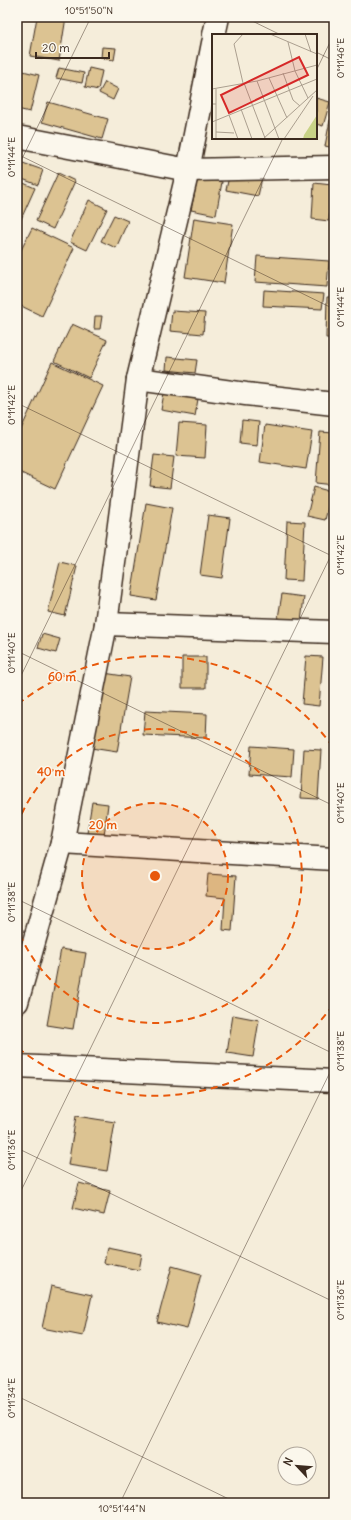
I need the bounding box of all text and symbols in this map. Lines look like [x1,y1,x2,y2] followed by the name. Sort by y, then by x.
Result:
[65,4,113,17] text: 10°51'50"N
[36,34,109,60] scale bar
[212,34,317,139] inset map
[334,38,347,78] text: 0°11'46"E
[42,40,70,55] text: 20 m
[5,137,18,177] text: 0°11'44"E
[334,287,347,327] text: 0°11'44"E
[5,385,18,425] text: 0°11'42"E
[334,535,347,575] text: 0°11'42"E
[5,632,18,674] text: 0°11'40"E
[48,669,77,684] text: 60 m
[37,764,66,779] text: 40 m
[334,782,347,824] text: 0°11'40"E
[89,817,117,832] text: 20 m
[148,869,162,883] centre of rings
[5,882,18,922] text: 0°11'38"E
[334,1031,347,1071] text: 0°11'38"E
[5,1130,18,1170] text: 0°11'36"E
[334,1280,347,1320] text: 0°11'36"E
[5,1378,18,1418] text: 0°11'34"E
[277,1446,317,1486] north arrow
[280,1455,296,1468] text: N
[98,1502,146,1515] text: 10°51'44"N

